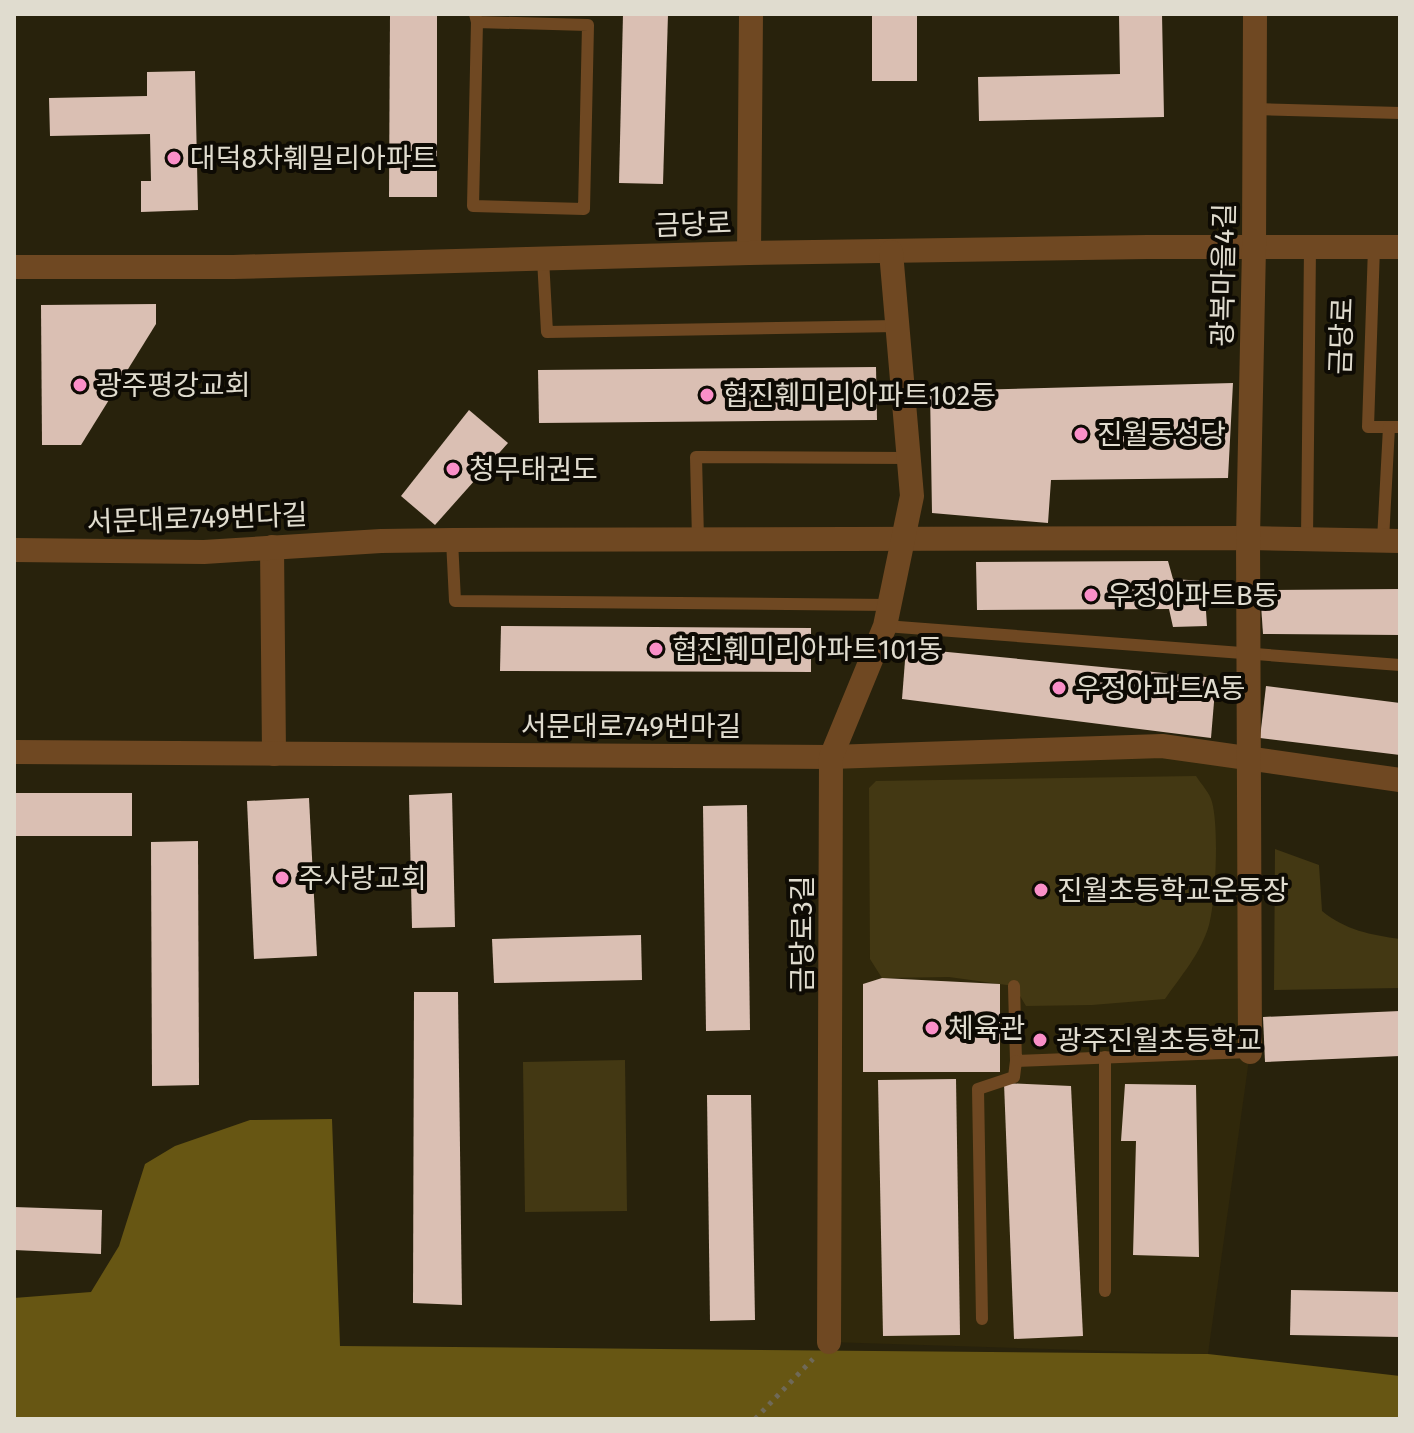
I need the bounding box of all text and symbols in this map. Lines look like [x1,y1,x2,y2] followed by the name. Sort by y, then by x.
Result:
[190,142,437,175] place label: 대덕8차훼밀리아파트
[165,149,183,167] marker: 대덕8차훼밀리아파트
[1206,203,1241,347] street label: 광복마을4길
[654,207,732,242] street label: 금당로
[1324,297,1359,375] street label: 금당로
[96,369,251,402] place label: 광주평강교회
[71,376,89,394] marker: 광주평강교회
[723,379,996,412] place label: 협진훼미리아파트102동
[698,386,716,404] marker: 협진훼미리아파트102동
[1097,418,1226,451] place label: 진월동성당
[1072,425,1090,443] marker: 진월동성당
[469,453,598,486] place label: 청무태권도
[444,460,462,478] marker: 청무태권도
[86,498,308,539] street label: 서문대로749번다길
[1107,579,1279,612] place label: 우정아파트B동
[1082,586,1100,604] marker: 우정아파트B동
[672,633,943,666] place label: 협진훼미리아파트101동
[647,640,665,658] marker: 협진훼미리아파트101동
[1075,672,1246,705] place label: 우정아파트A동
[1050,679,1068,697] marker: 우정아파트A동
[521,710,741,743] street label: 서문대로749번마길
[298,862,427,895] place label: 주사랑교회
[273,869,291,887] marker: 주사랑교회
[1057,874,1289,907] place label: 진월초등학교운동장
[786,875,819,993] street label: 금당로3길
[1032,881,1050,899] marker: 진월초등학교운동장
[948,1012,1025,1045] place label: 체육관
[923,1019,941,1037] marker: 체육관
[1056,1024,1262,1057] place label: 광주진월초등학교
[1031,1031,1049,1049] marker: 광주진월초등학교

